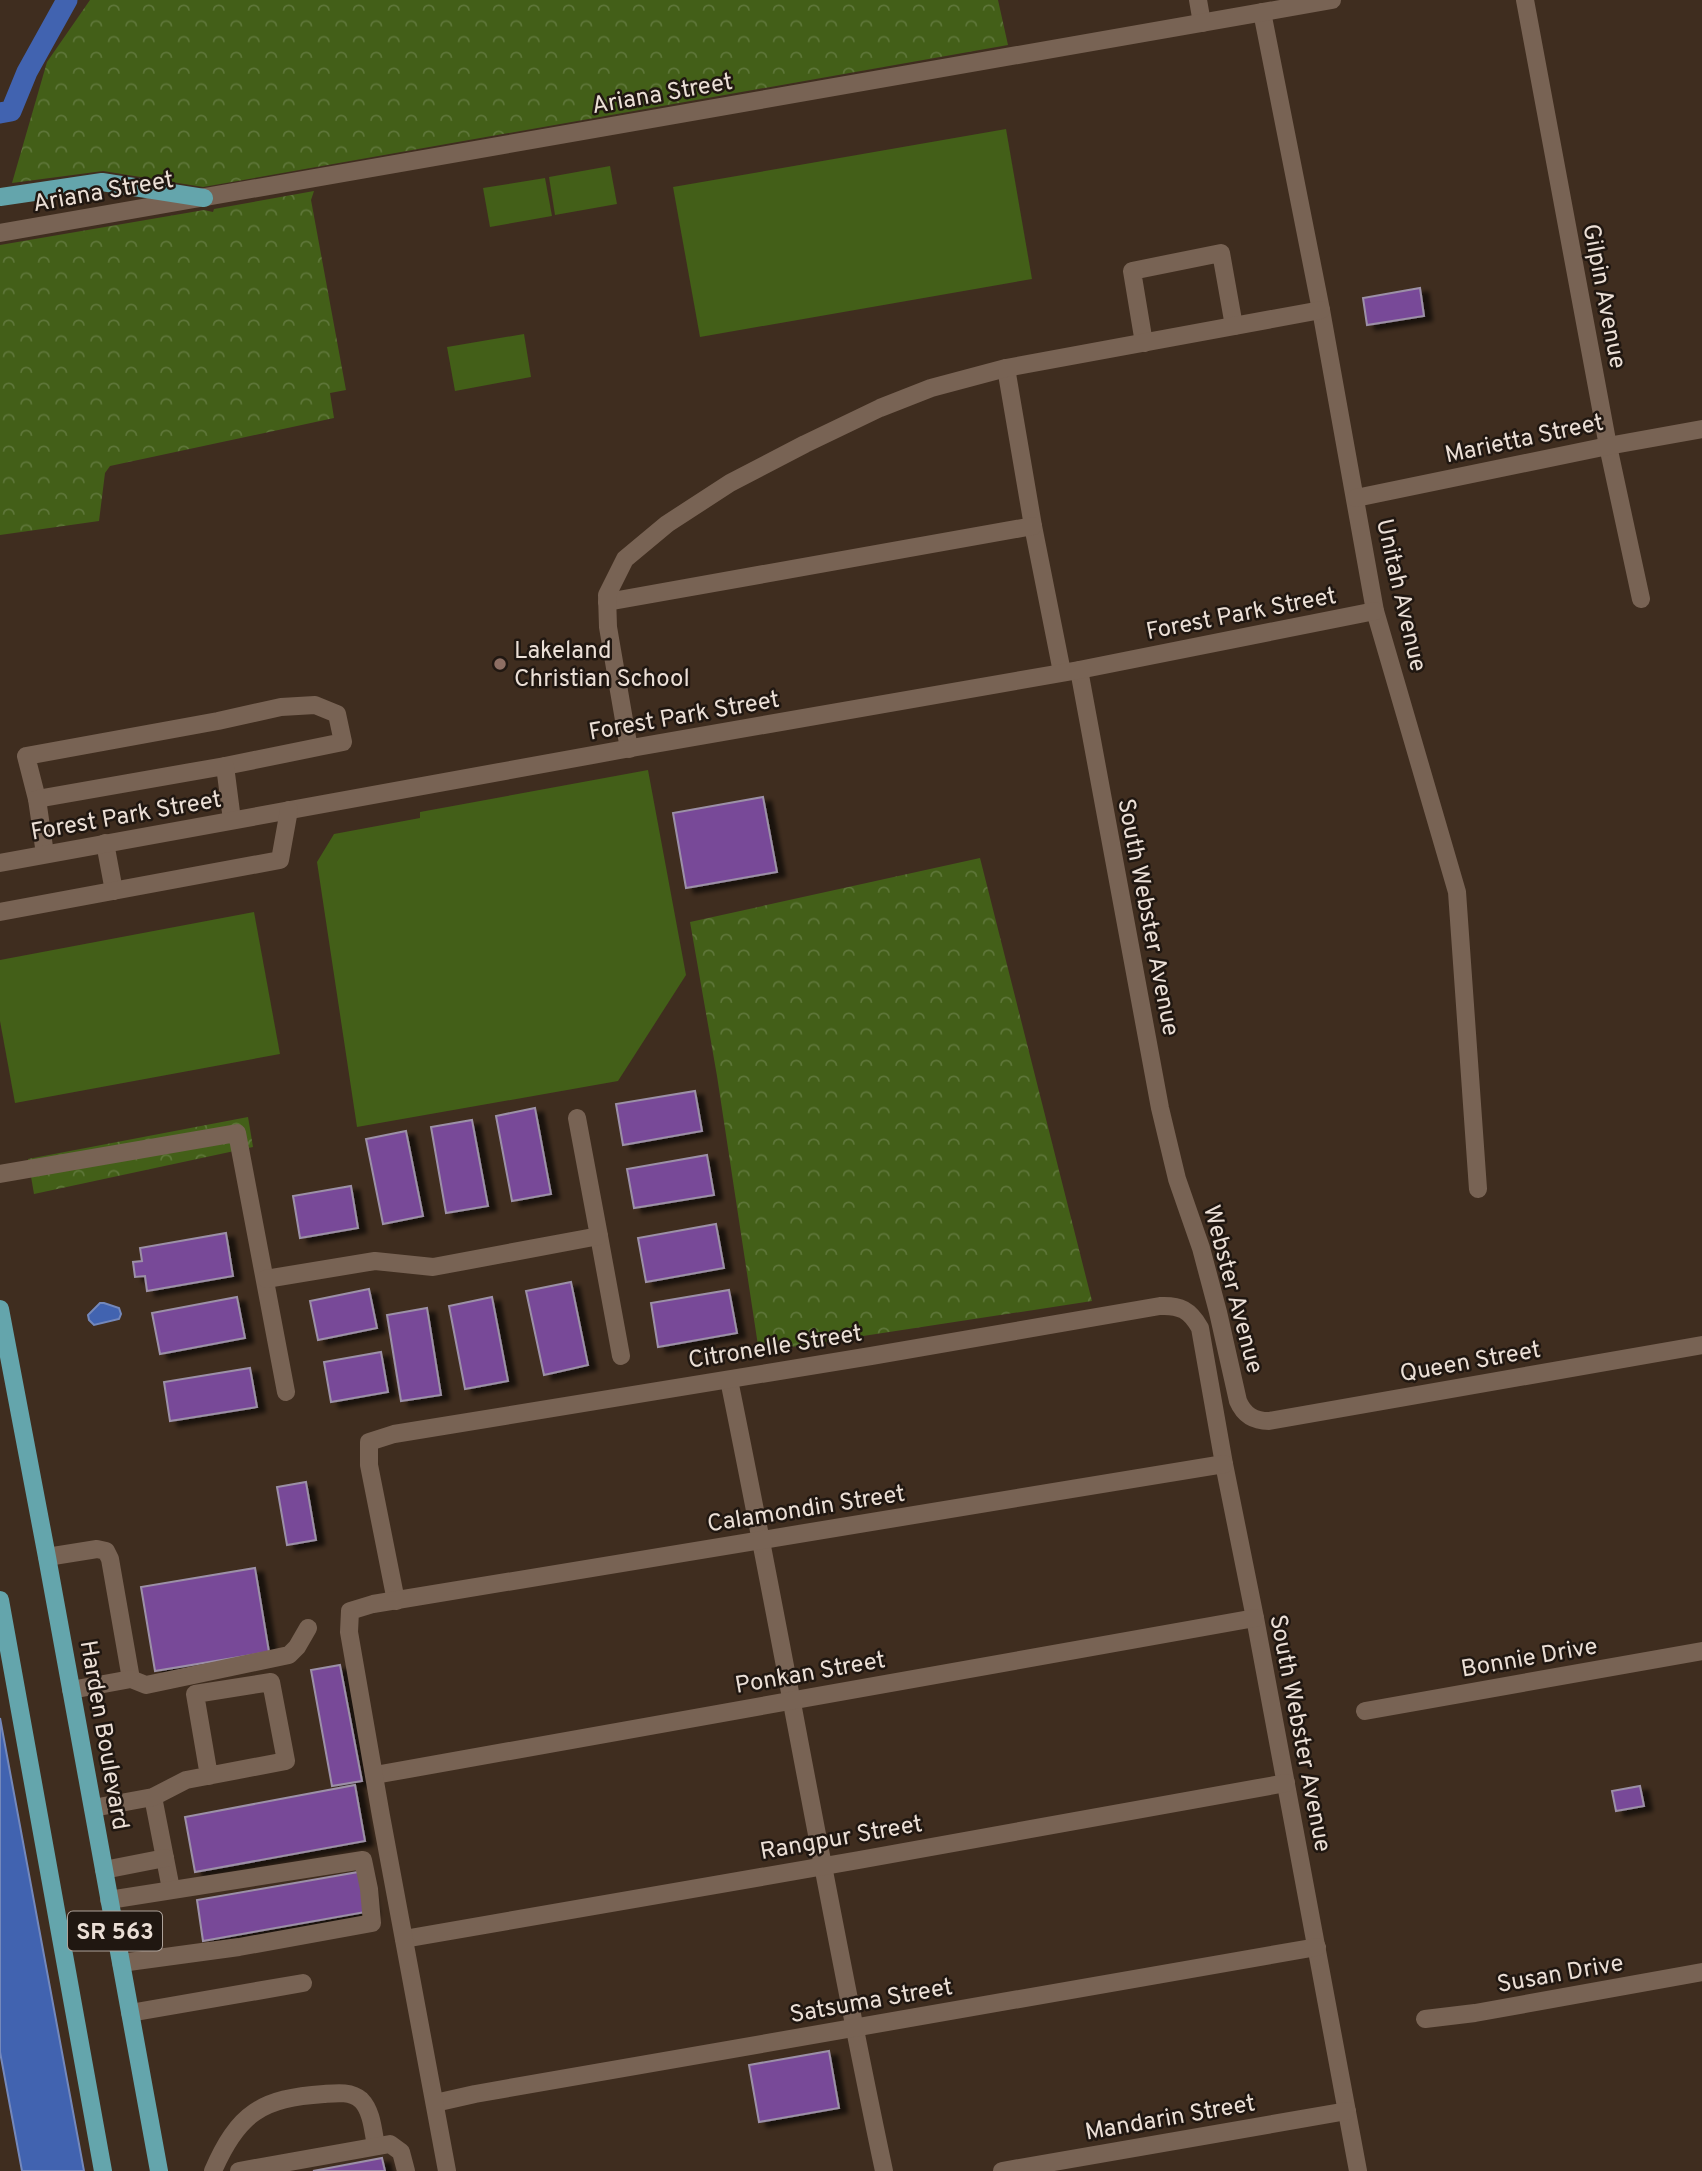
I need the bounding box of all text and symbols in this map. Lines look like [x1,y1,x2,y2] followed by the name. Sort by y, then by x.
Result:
[590,68,735,122] street label: Ariana Street
[31,166,176,220] street label: Ariana Street
[1574,221,1632,371] street label: Gilpin Avenue
[1442,409,1606,471] street label: Marietta Street
[1368,516,1432,675] street label: Unitah Avenue
[1144,582,1339,648] street label: Forest Park Street
[514,637,690,695] place label: Lakeland Christian School
[492,656,508,672] marker: Lakeland Christian School
[587,685,782,749] street label: Forest Park Street
[29,785,224,849] street label: Forest Park Street
[1109,796,1185,1039] street label: South Webster Avenue
[1195,1202,1269,1377] street label: Webster Avenue
[686,1319,864,1377] street label: Citronelle Street
[1398,1336,1543,1390] street label: Queen Street
[705,1480,907,1540] street label: Calamondin Street
[1261,1612,1337,1855] street label: South Webster Avenue
[1459,1632,1600,1686] street label: Bonnie Drive
[72,1638,134,1833] street label: Harden Boulevard
[733,1646,888,1702] street label: Ponkan Street
[758,1810,925,1868] street label: Rangpur Street
[68,1912,162,1950] road number: SR 563
[1495,1949,1626,2001] street label: Susan Drive
[788,1973,955,2031] street label: Satsuma Street
[1083,2089,1258,2149] street label: Mandarin Street

